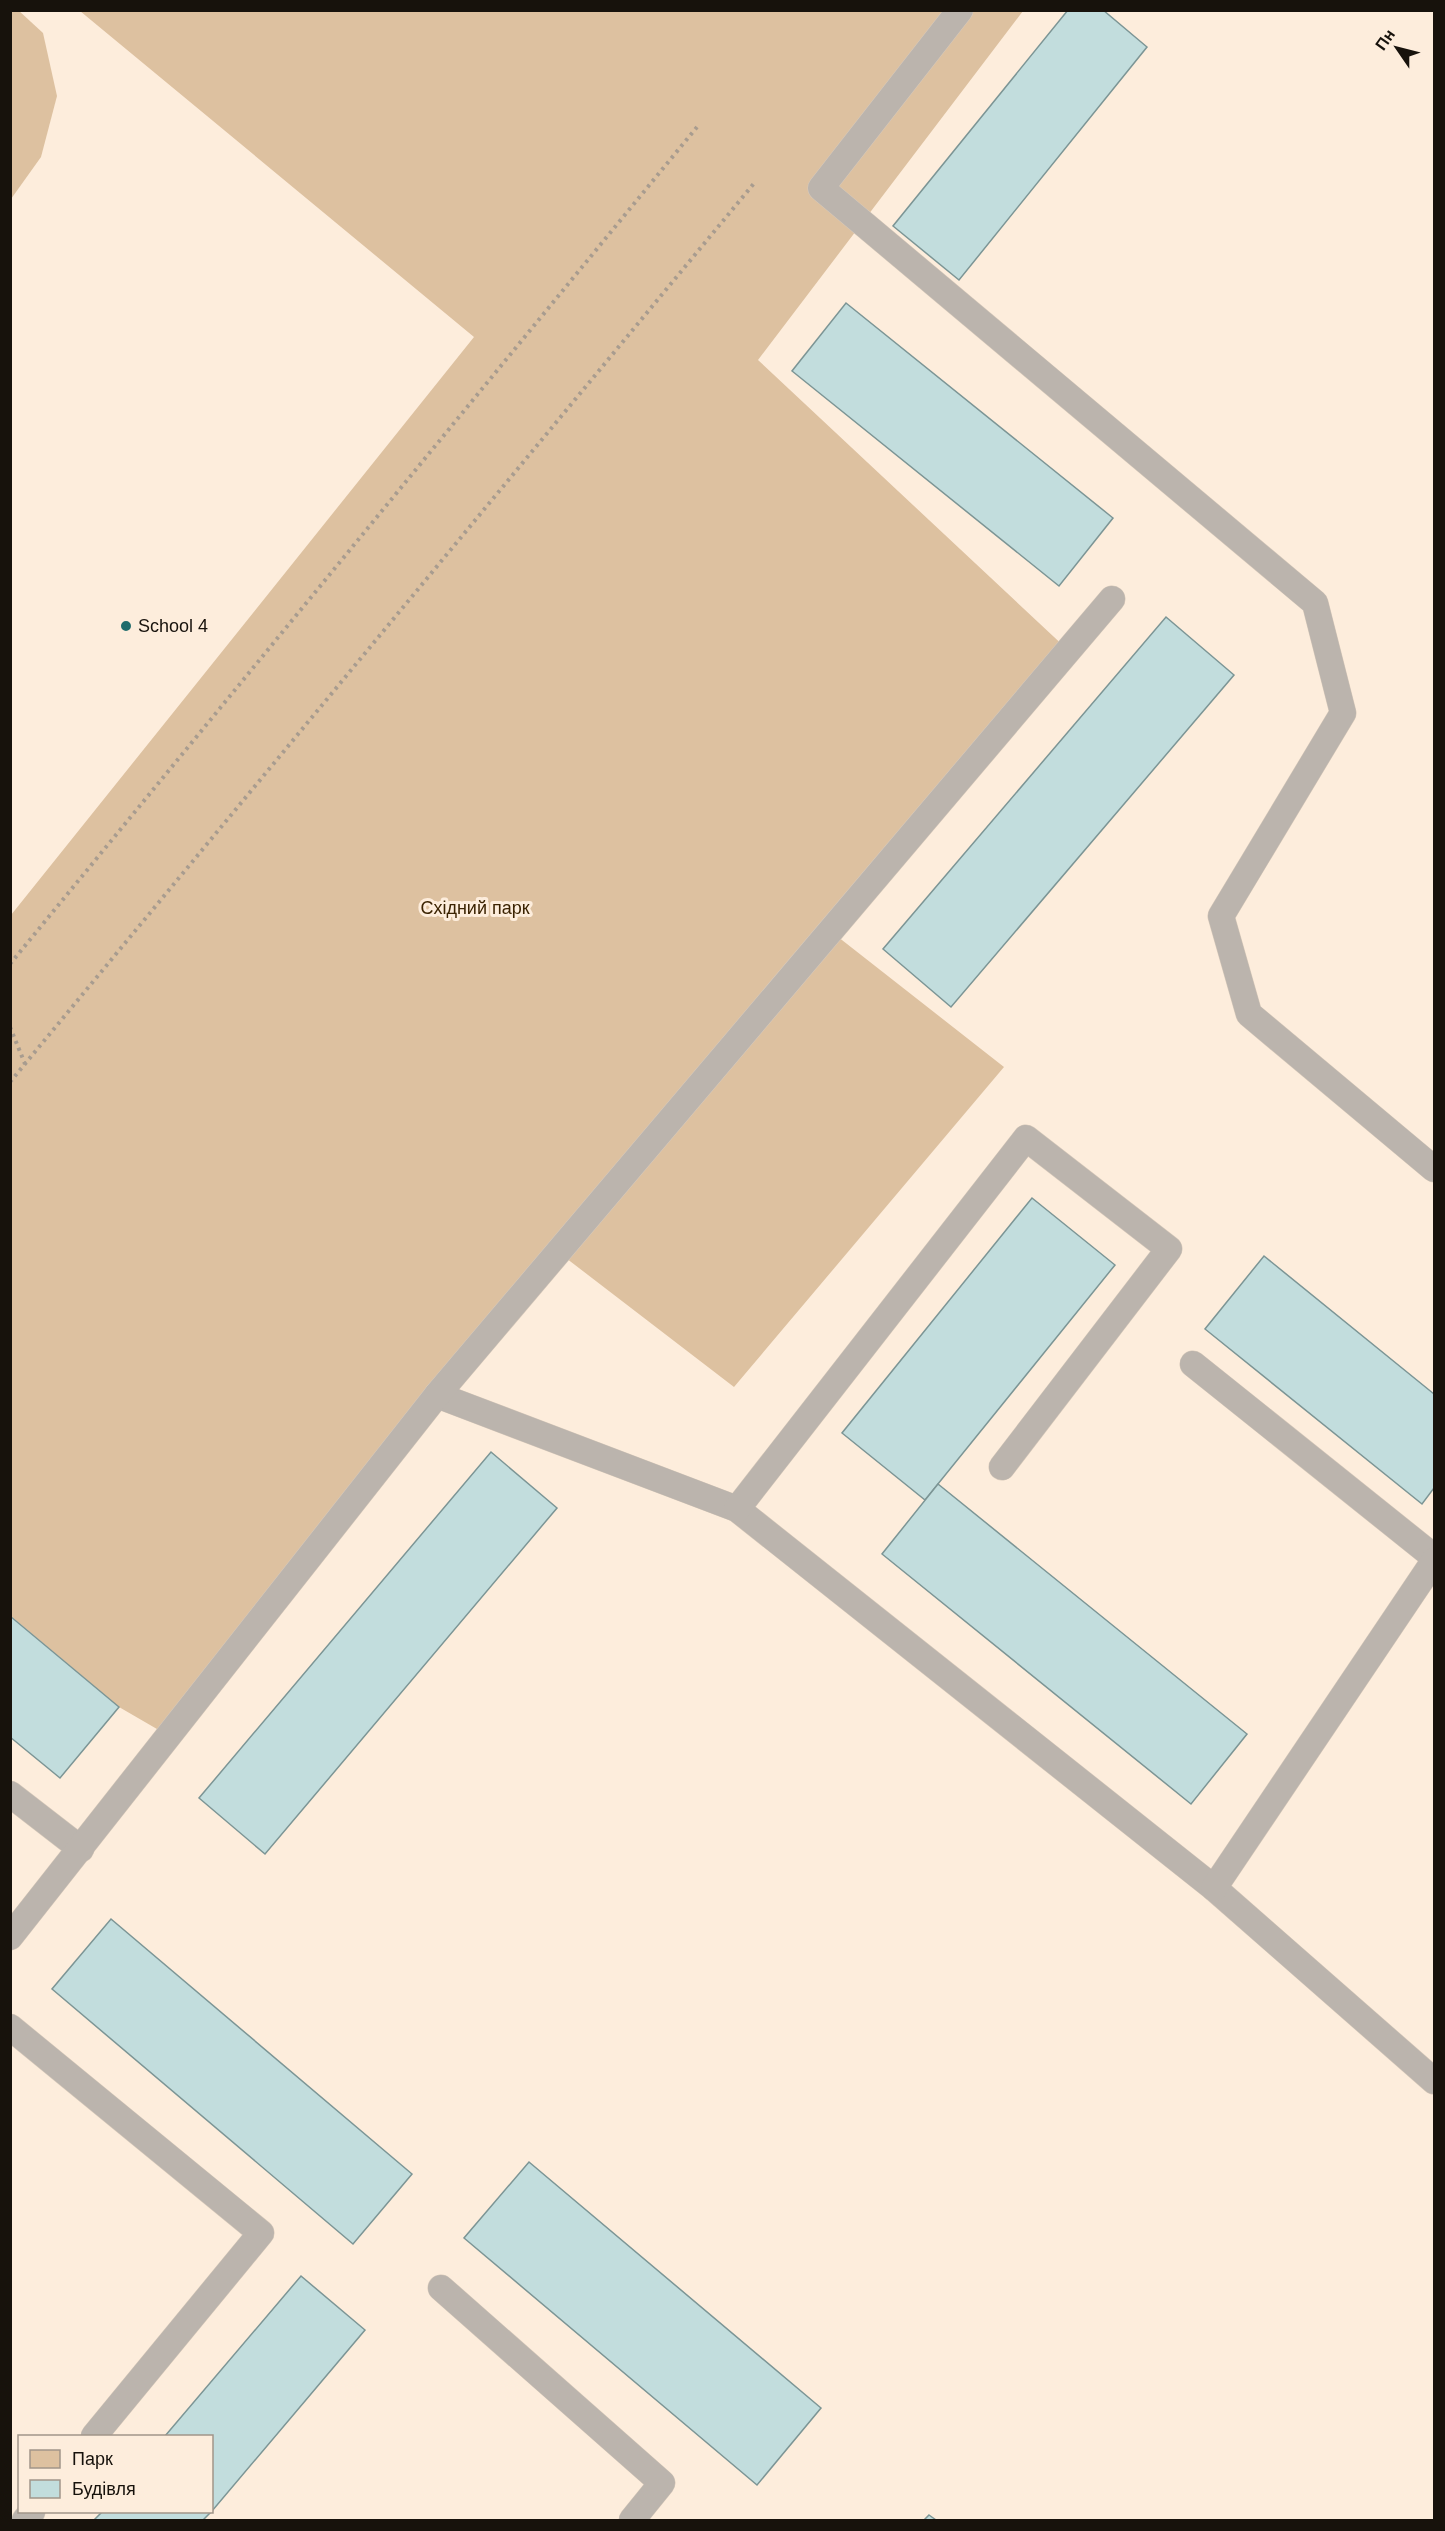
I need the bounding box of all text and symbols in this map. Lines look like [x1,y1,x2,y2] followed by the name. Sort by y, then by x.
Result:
[1367,18,1427,78] north arrow
[1372,26,1398,53] text: Пн
[138,616,208,636] place label: School 4
[119,619,133,633] marker: School 4
[420,898,530,918] park label: Східний парк
[18,2435,213,2513] legend
[72,2449,113,2469] text: Парк
[72,2479,136,2499] text: Будівля

